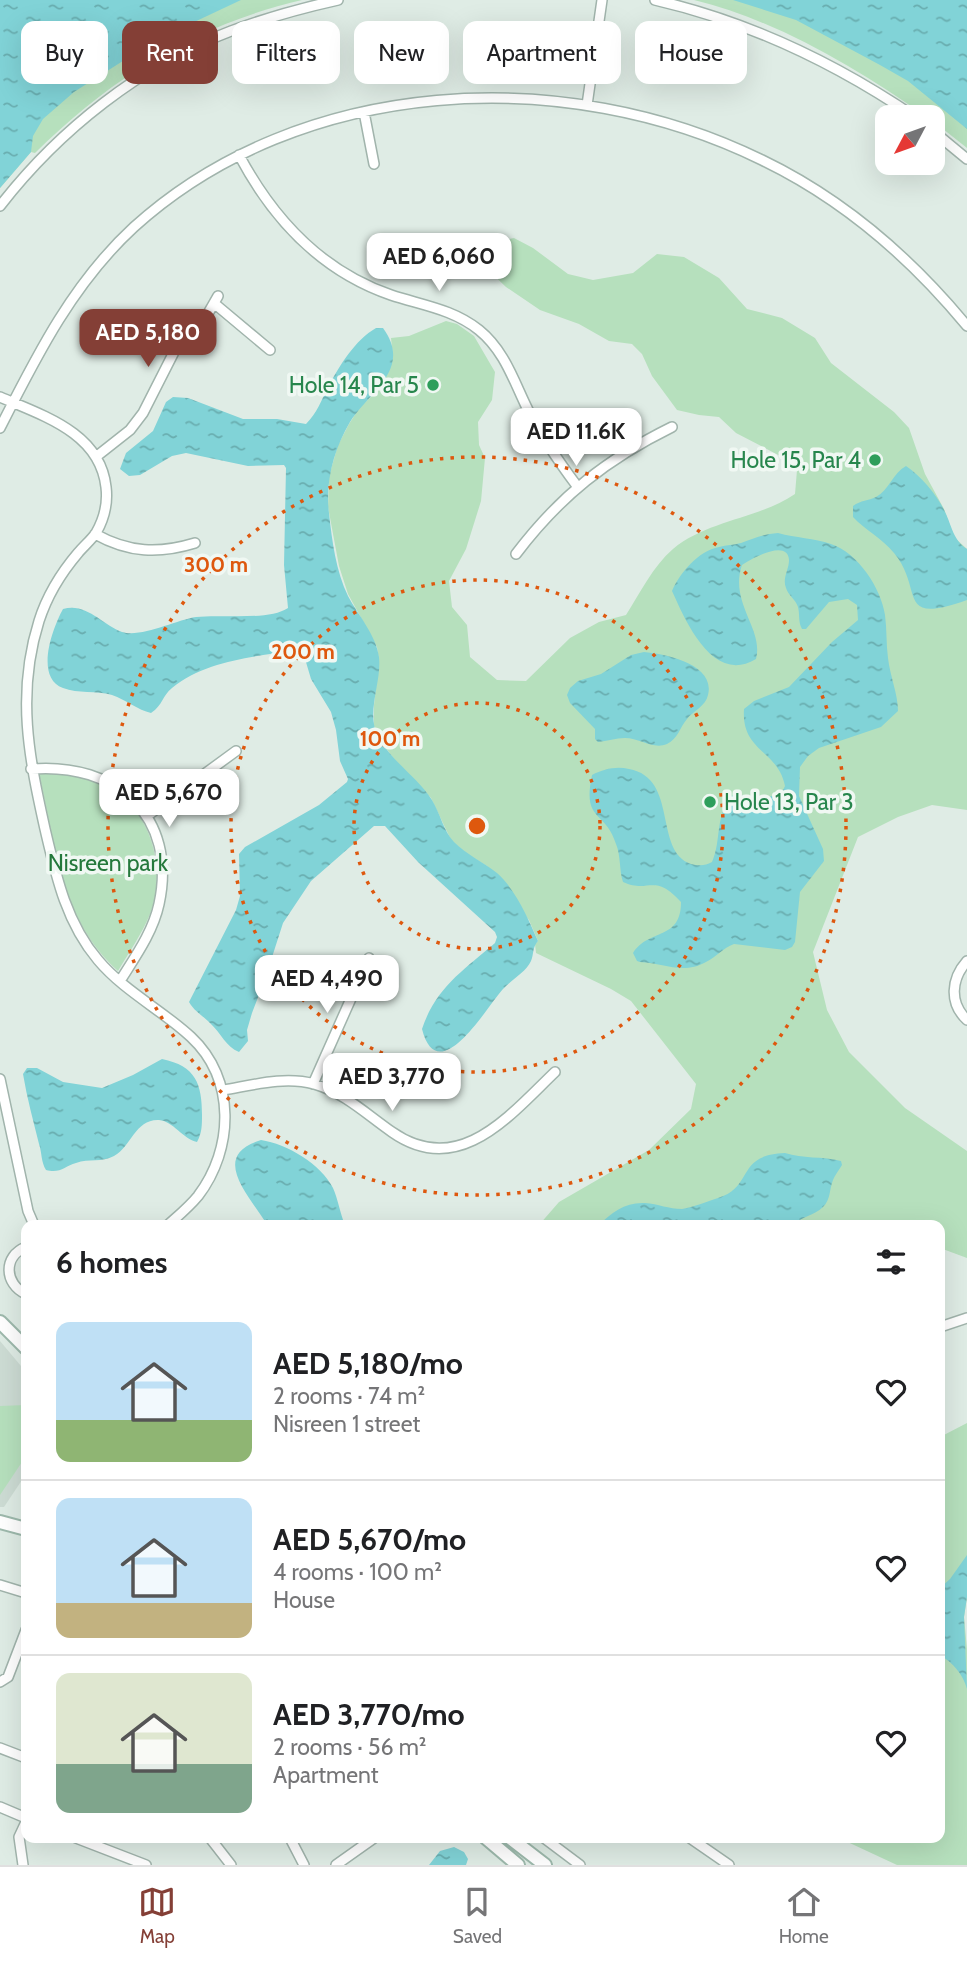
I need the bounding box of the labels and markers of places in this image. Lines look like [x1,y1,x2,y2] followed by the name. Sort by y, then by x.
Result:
[359,233,519,293] pin: AED 6,060
[68,310,228,369] pin: AED 5,180
[289,371,419,399] place label: Hole 14, Par 5
[425,377,441,393] marker: Hole 14, Par 5
[496,408,656,468] pin: AED 11.6K
[730,446,861,474] place label: Hole 15, Par 4
[867,452,883,468] marker: Hole 15, Par 4
[89,770,249,829] pin: AED 5,670
[724,788,854,816] place label: Hole 13, Par 3
[702,794,718,810] marker: Hole 13, Par 3
[465,814,489,838] centre of rings
[247,956,407,1015] pin: AED 4,490
[312,1054,472,1113] pin: AED 3,770

